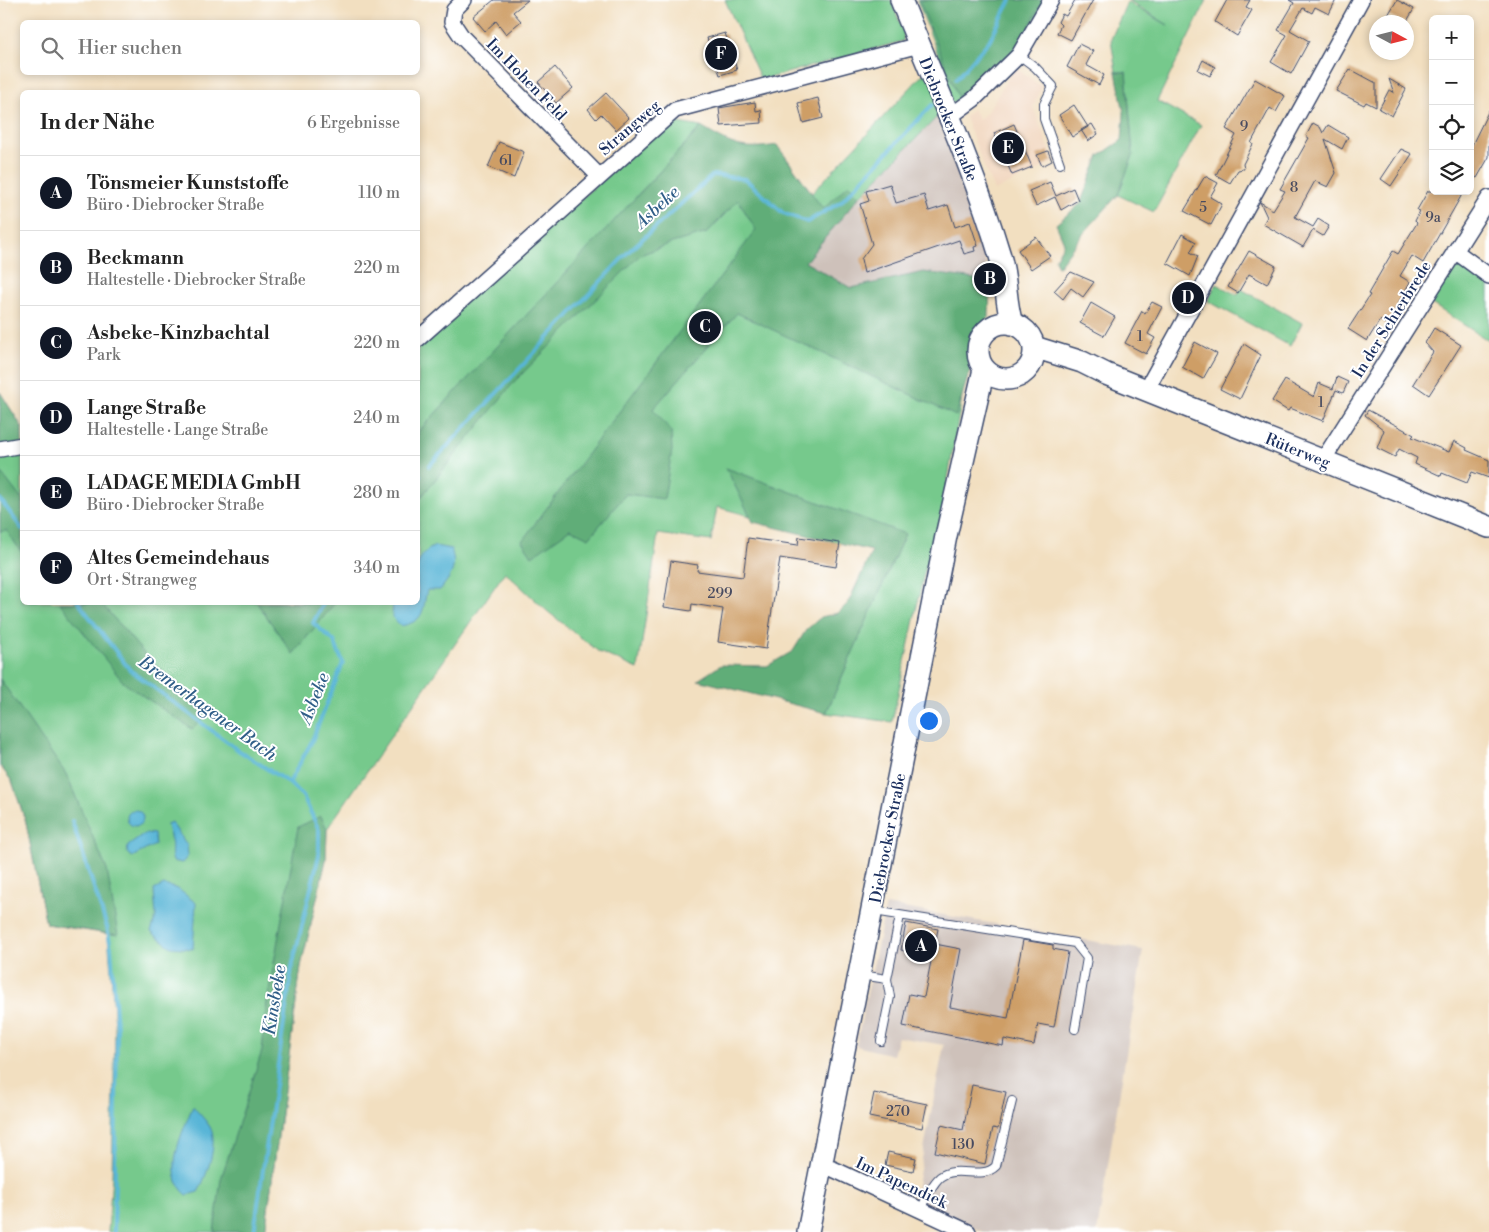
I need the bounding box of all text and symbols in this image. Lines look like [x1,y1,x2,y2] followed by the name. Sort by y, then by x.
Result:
[1369,15,1414,60] north arrow
[1429,15,1474,195] map controls
[1429,15,1474,60] button: +
[20,20,420,75] search box
[38,34,66,62] icon: search
[482,34,571,125] street label: Im Hohen Feld
[705,35,737,73] pin: F
[78,36,182,60] text: Hier suchen
[914,54,982,184] street label: Diebrocker Straße
[1429,60,1474,105] button: −
[595,95,665,160] street label: Strangweg
[1429,105,1474,150] button: locate
[40,110,155,136] text: In der Nähe
[307,113,400,133] text: 6 Ergebnisse
[1240,118,1248,136] house number: 9
[992,129,1024,167] pin: E
[1429,150,1474,195] button: layers
[499,152,513,170] house number: 61
[87,171,289,195] text: Tönsmeier Kunststoffe
[1290,179,1298,197] house number: 8
[629,181,685,235] water label: Asbeke
[50,183,62,203] text: A
[358,183,400,203] text: 110 m
[87,195,264,215] text: Büro · Diebrocker Straße
[1199,199,1207,217] house number: 5
[1425,209,1442,227] house number: 9a
[87,246,184,270] text: Beckmann
[1348,257,1436,382] street label: In der Schierbrede
[50,258,62,278] text: B
[354,258,400,278] text: 220 m
[974,260,1006,298] pin: B
[87,270,306,290] text: Haltestelle · Diebrocker Straße
[1172,279,1204,317] pin: D
[689,308,721,346] pin: C
[87,321,270,345] text: Asbeke-Kinzbachtal
[1137,328,1143,346] house number: 1
[50,333,62,353] text: C
[354,333,400,353] text: 220 m
[87,345,120,365] text: Park
[1318,394,1324,412] house number: 1
[87,396,206,420] text: Lange Straße
[50,408,62,428] text: D
[353,408,400,428] text: 240 m
[87,420,268,440] text: Haltestelle · Lange Straße
[1262,429,1334,473] street label: Rüterweg
[87,471,301,495] text: LADAGE MEDIA GmbH
[50,483,62,503] text: E
[353,483,400,503] text: 280 m
[87,495,264,515] text: Büro · Diebrocker Straße
[87,546,269,570] text: Altes Gemeindehaus
[50,558,62,578] text: F
[353,558,400,578] text: 340 m
[87,570,197,590] text: Ort · Strangweg
[708,585,732,603] house number: 299
[133,650,282,767] water label: Bremerhagener Bach
[293,669,335,729] water label: Asbeke
[916,708,942,734] your location
[866,771,910,905] street label: Diebrocker Straße
[905,927,937,965] pin: A
[258,963,291,1037] water label: Kinsbeke
[886,1103,910,1121] house number: 270
[951,1136,975,1154] house number: 130
[852,1153,952,1214] street label: Im Papendiek

